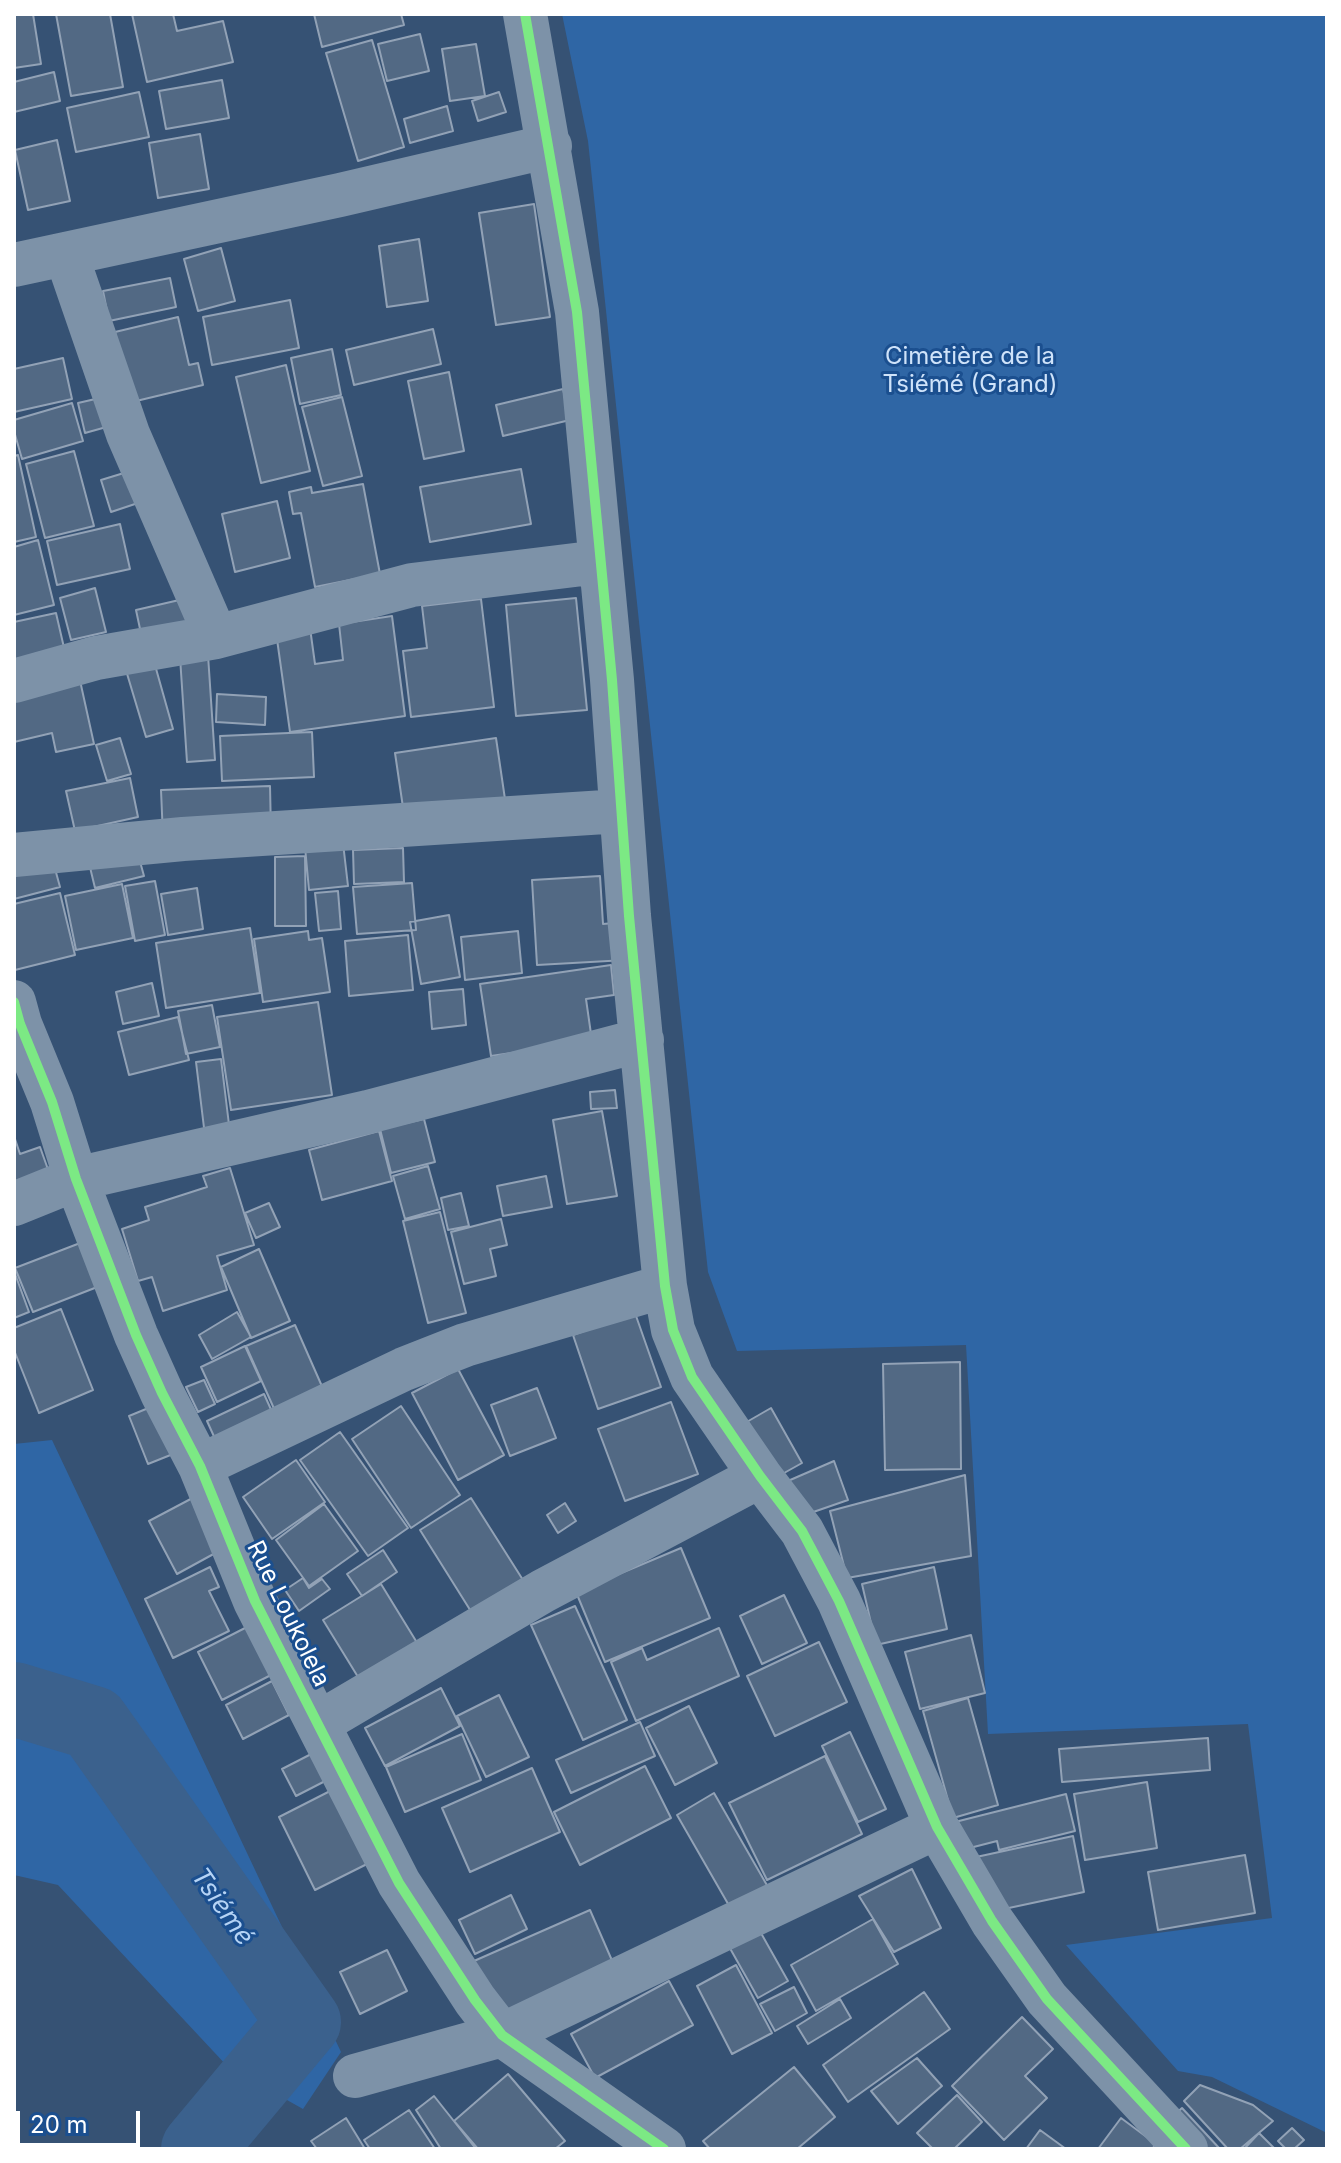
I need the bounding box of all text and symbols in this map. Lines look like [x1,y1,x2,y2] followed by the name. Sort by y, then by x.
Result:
[883,343,1057,399] park label: Cimetière de la Tsiémé (Grand)
[240,1536,336,1692] street label: Rue Loukolela
[184,1862,260,1952] water label: Tsiémé
[20,2095,144,2145] scale bar
[30,2110,88,2139] text: 20 m

